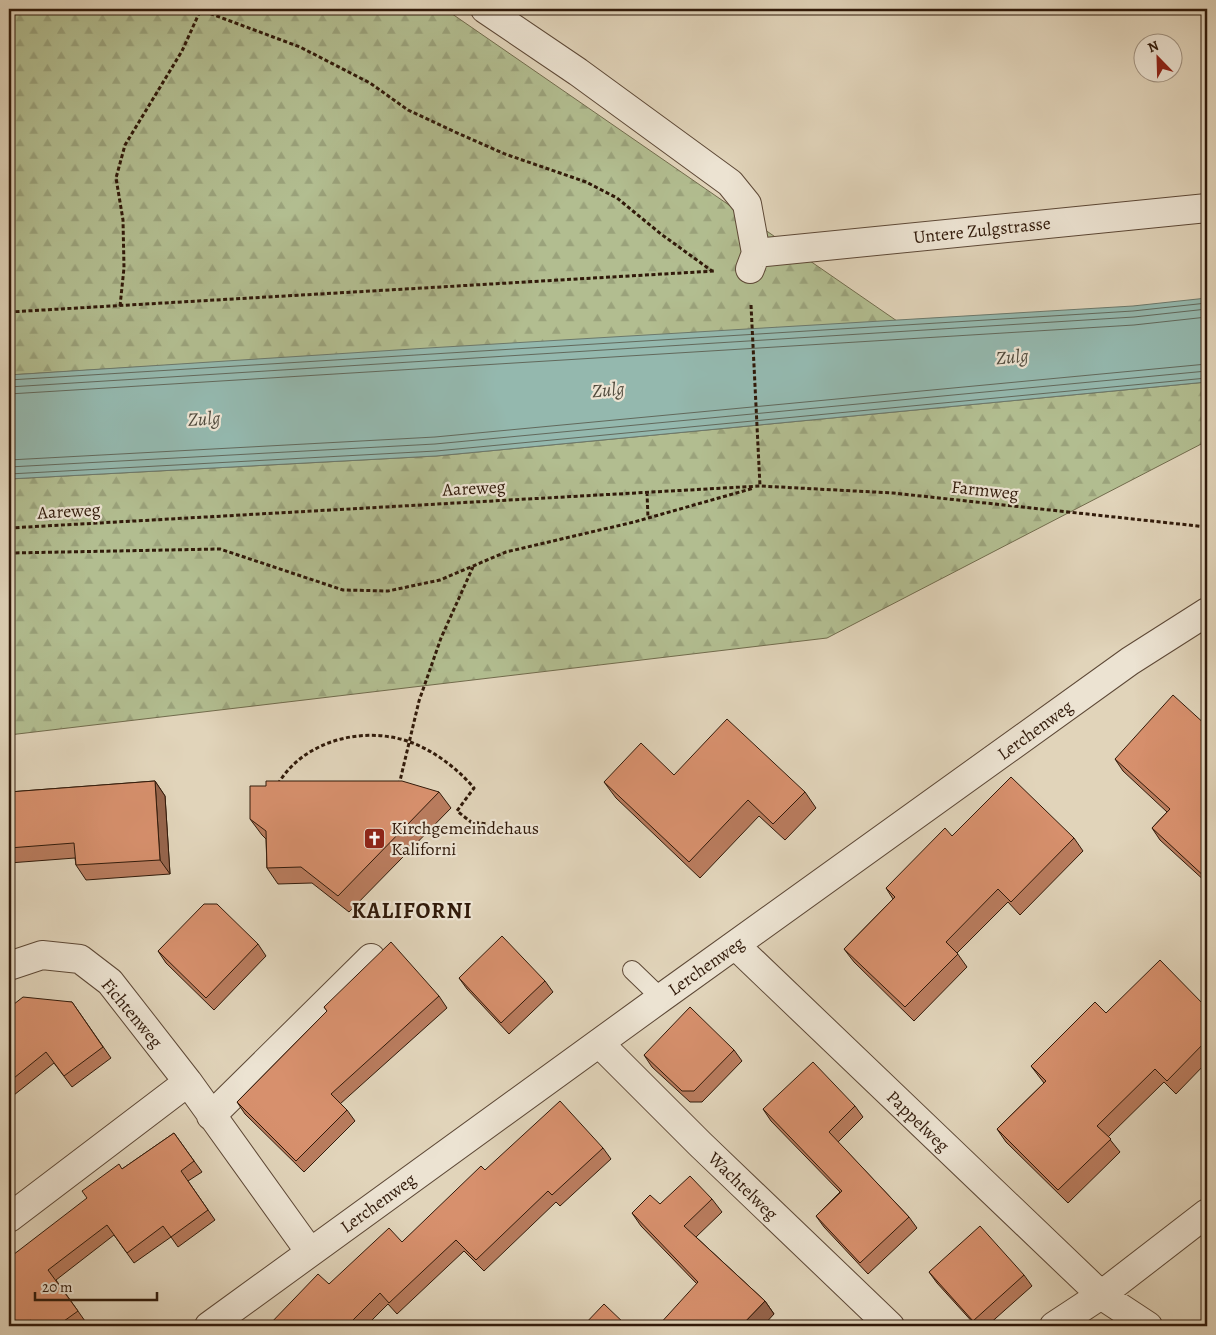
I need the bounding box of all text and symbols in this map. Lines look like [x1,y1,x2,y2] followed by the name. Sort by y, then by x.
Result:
[1134,32,1184,82] north arrow
[1145,36,1162,57] text: N
[912,211,1052,249] street label: Untere Zulgstrasse
[995,343,1030,371] water label: Zulg
[591,376,626,404] water label: Zulg
[187,405,222,433] water label: Zulg
[441,474,506,502] street label: Aareweg
[950,475,1020,505] street label: Farmweg
[36,497,101,525] street label: Aareweg
[992,694,1078,766] street label: Lerchenweg
[391,816,539,861] place label: Kirchgemeindehaus Kaliforni
[363,826,387,850] church icon: Kirchgemeindehaus Kaliforni
[352,896,472,926] district label: KALIFORNI
[663,931,749,1001] street label: Lerchenweg
[96,973,168,1053] street label: Fichtenweg
[881,1085,955,1157] street label: Pappelweg
[702,1146,783,1225] street label: Wachtelweg
[335,1167,421,1239] street label: Lerchenweg
[35,1270,158,1302] scale bar
[42,1277,73,1297] text: 20 m

